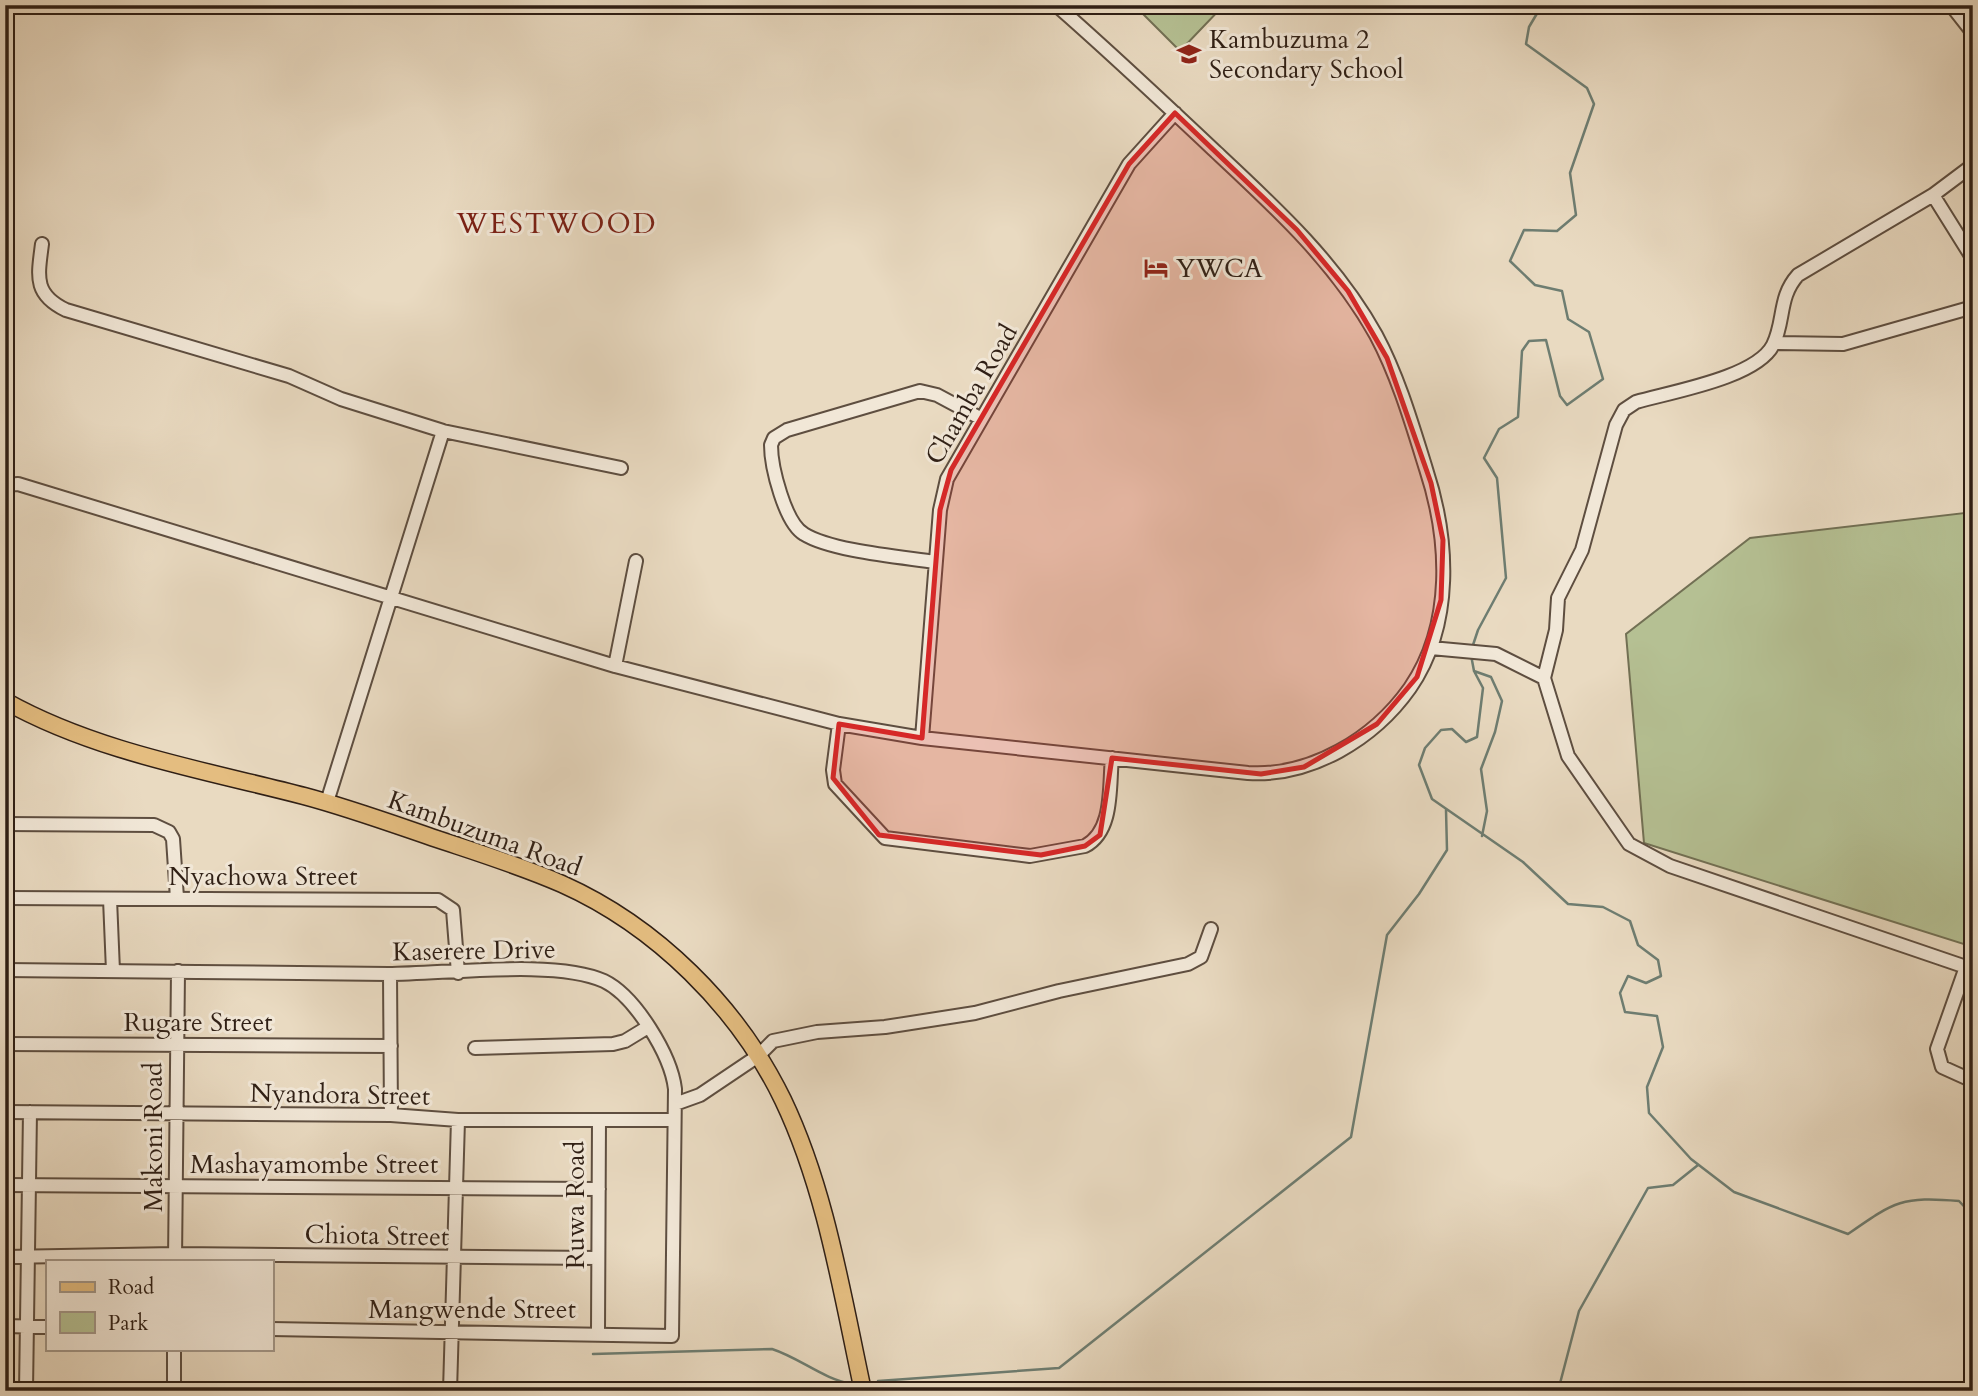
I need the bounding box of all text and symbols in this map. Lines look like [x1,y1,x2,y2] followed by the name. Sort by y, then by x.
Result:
[1209,22,1404,87] place label: Kambuzuma 2 Secondary School
[1175,40,1203,68] school or university icon: Kambuzuma 2 Secondary School
[456,205,657,243] district label: WESTWOOD
[1176,251,1263,286] place label: YWCA
[1142,254,1170,282] hotel icon: YWCA
[917,318,1026,471] street label: Chamba Road
[383,782,587,885] street label: Kambuzuma Road
[169,859,357,894] street label: Nyachowa Street
[392,932,556,969] street label: Kaserere Drive
[124,1005,272,1040] street label: Rugare Street
[136,1062,171,1212] street label: Makoni Road
[250,1075,430,1114] street label: Nyandora Street
[558,1141,593,1269] street label: Ruwa Road
[190,1147,438,1182] street label: Mashayamombe Street
[304,1217,450,1254] street label: Chiota Street
[46,1260,273,1350] legend
[108,1273,154,1302] text: Road
[368,1292,576,1327] street label: Mangwende Street
[108,1309,149,1338] text: Park

